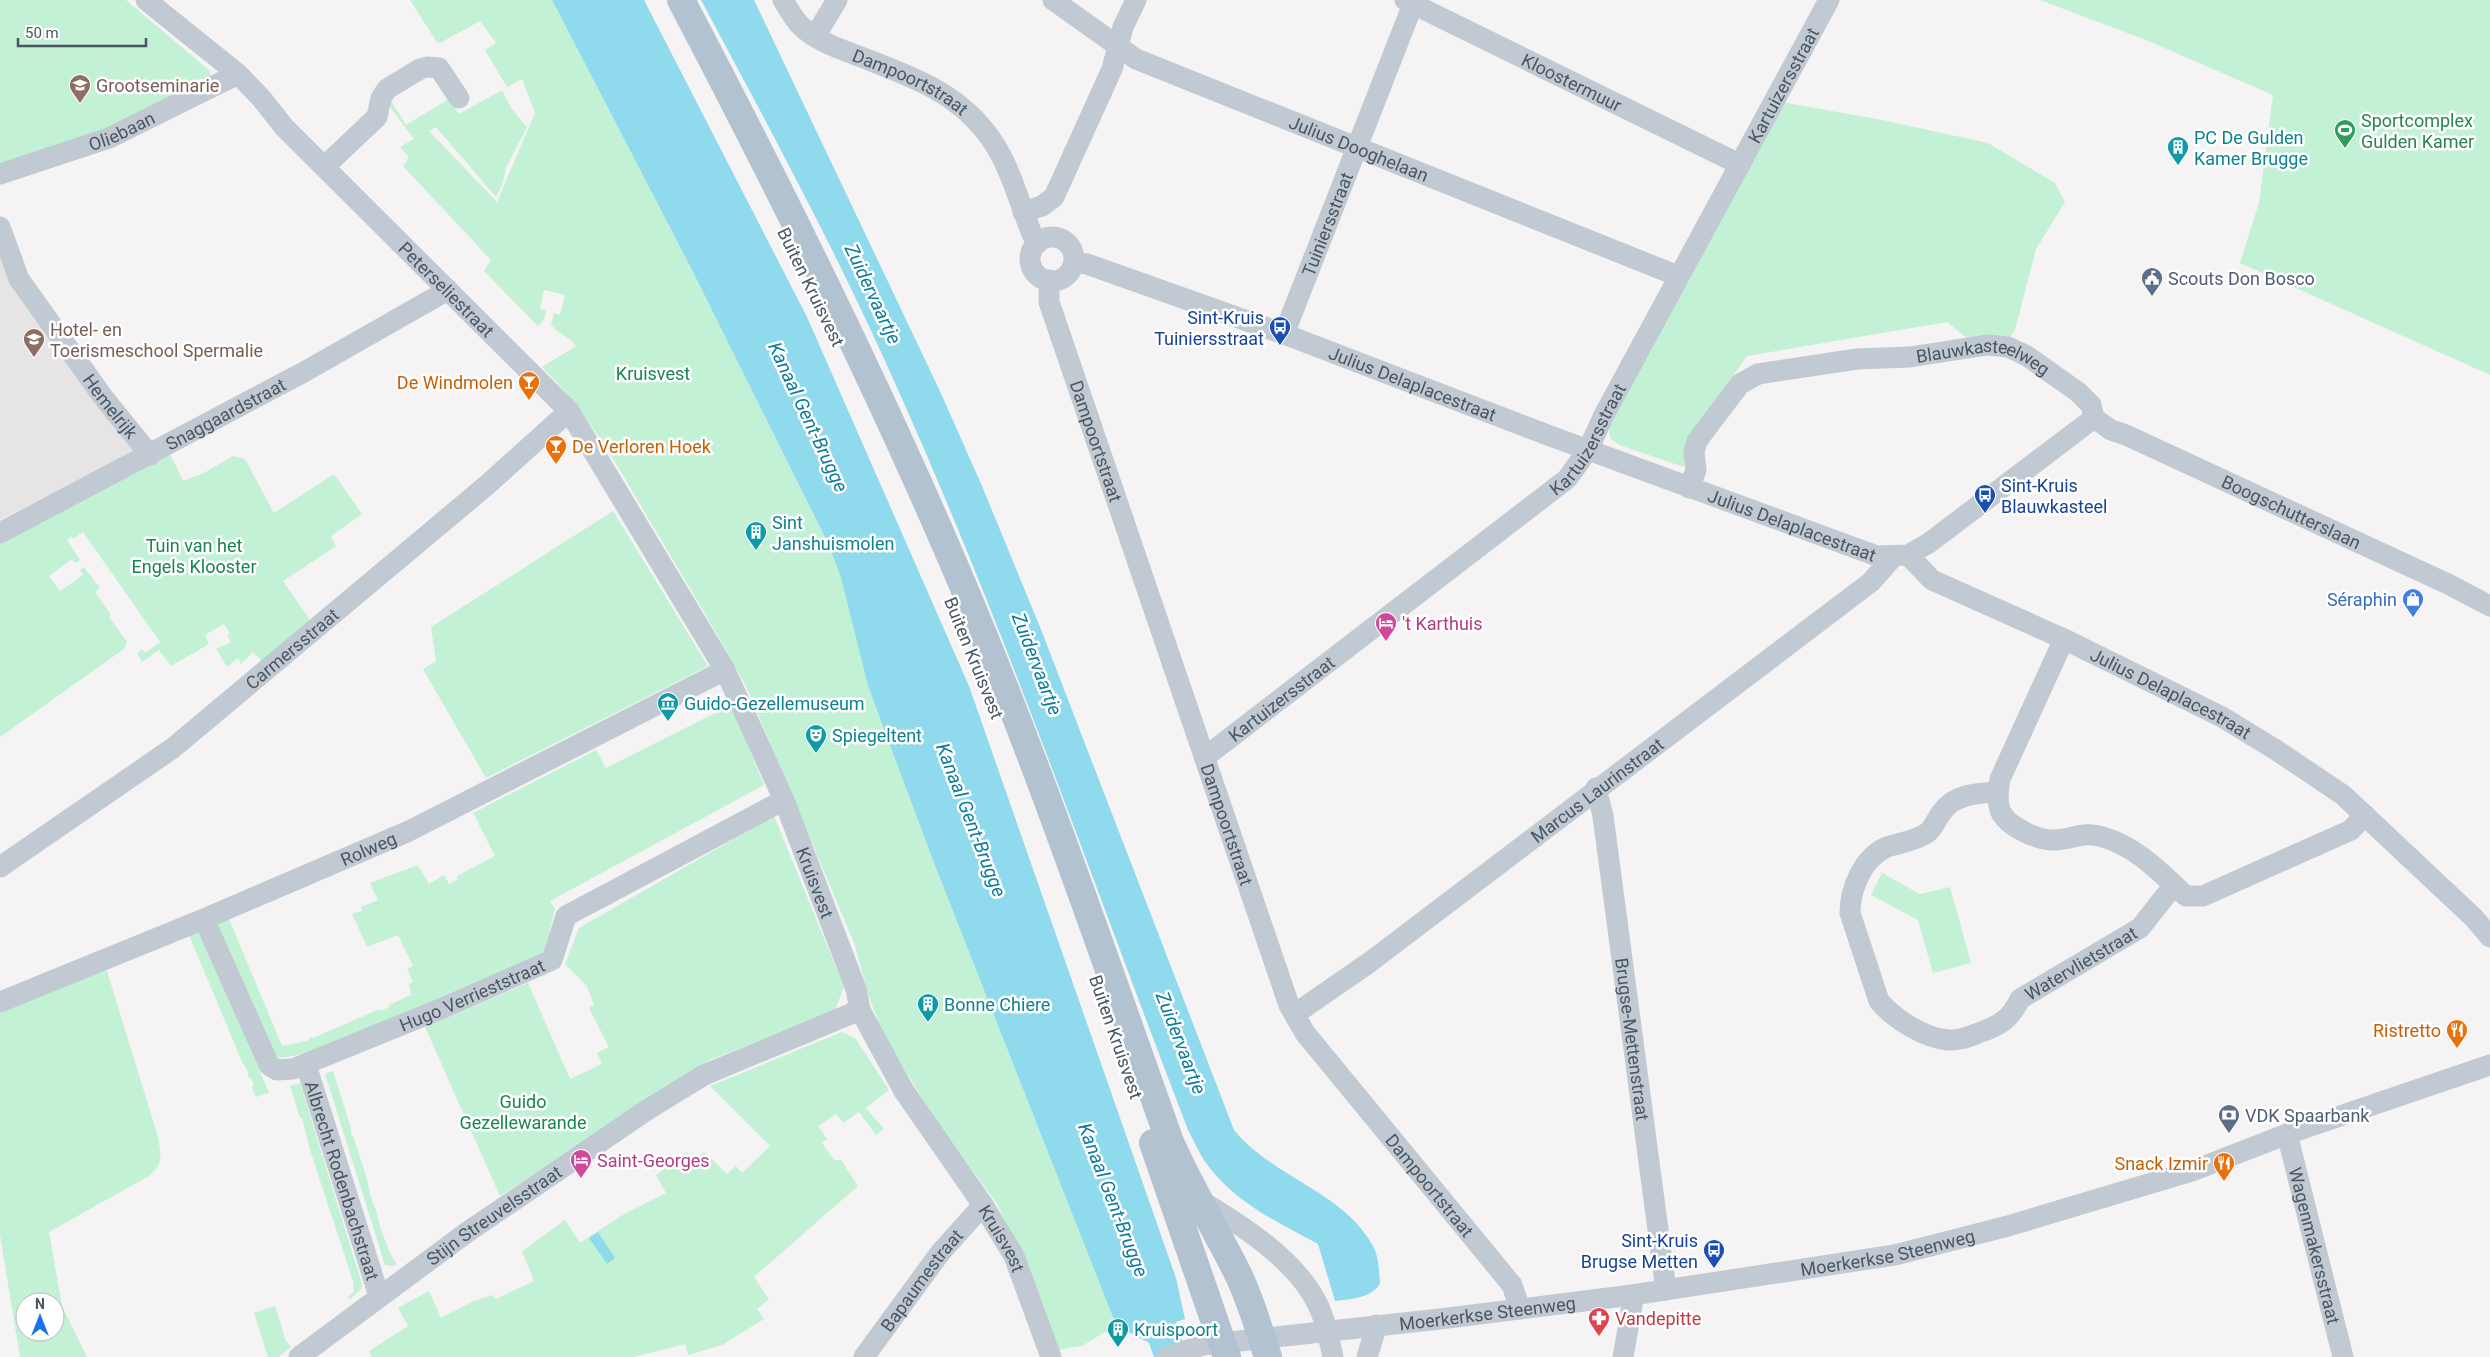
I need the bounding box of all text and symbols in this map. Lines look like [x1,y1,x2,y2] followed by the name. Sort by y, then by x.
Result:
[18,15,145,47] scale bar
[25,24,59,42] text: 50 m
[1743,24,1823,146] street label: Kartuizersstraat
[850,44,973,119] street label: Dampoortstraat
[1518,49,1625,115] street label: Kloostermuur
[68,73,92,104] school or university icon: Grootseminarie
[96,75,219,96] place label: Grootseminarie
[86,107,158,155] street label: Oliebaan
[2361,110,2474,152] place label: Sportcomplex Gulden Kamer
[1286,111,1432,186] street label: Julius Dooghelaan
[2333,118,2357,149] sports icon: Sportcomplex Gulden Kamer
[2194,127,2308,169] place label: PC De Gulden Kamer Brugge
[2166,135,2190,166] building icon: PC De Gulden Kamer Brugge
[1297,169,1357,279] street label: Tuiniersstraat
[773,224,849,350] street label: Buiten Kruisvest
[395,237,499,341] street label: Peterseliestraat
[839,239,906,348] water label: Zuidervaartje
[2140,266,2164,297] public building icon: Scouts Don Bosco
[2168,268,2315,289] place label: Scouts Don Bosco
[1154,307,1264,349] place label: Sint-Kruis Tuiniersstraat
[1268,315,1292,346] bus stop icon: Sint-Kruis Tuiniersstraat
[50,319,263,361] place label: Hotel- en Toerismeschool Spermalie
[22,327,46,358] school or university icon: Hotel- en Toerismeschool Spermalie
[1914,334,2054,379] street label: Blauwkasteelweg
[763,338,853,496] water label: Kanaal Gent-Brugge
[1326,342,1499,425] street label: Julius Delaplacestraat
[616,363,690,384] park label: Kruisvest
[79,370,143,443] street label: Hemelrijk
[517,370,541,401] bar icon: De Windmolen
[397,372,513,393] place label: De Windmolen
[162,373,289,454] street label: Snaggaardstraat
[1066,378,1127,505] street label: Dampoortstraat
[1545,380,1630,499] street label: Kartuizersstraat
[544,434,568,465] bar icon: De Verloren Hoek
[572,436,712,457] place label: De Verloren Hoek
[2219,470,2364,553] street label: Boogschutterslaan
[2001,475,2107,517] place label: Sint-Kruis Blauwkasteel
[1973,483,1997,514] bus stop icon: Sint-Kruis Blauwkasteel
[1705,484,1879,565] street label: Julius Delaplacestraat
[772,512,894,554] place label: Sint Janshuismolen
[744,520,768,551] building icon: Sint Janshuismolen
[132,535,256,577] park label: Tuin van het Engels Klooster
[2401,587,2425,618] shop icon: Séraphin
[2327,589,2397,610] place label: Séraphin
[940,594,1008,722] street label: Buiten Kruisvest
[241,603,343,693] street label: Carmersstraat
[1007,609,1067,719] water label: Zuidervaartje
[1374,611,1398,642] hotel icon: 't Karthuis
[1402,613,1483,634] place label: 't Karthuis
[2087,643,2255,743] street label: Julius Delaplacestraat
[1224,651,1338,746] street label: Kartuizersstraat
[656,691,680,722] museum icon: Guido-Gezellemuseum
[684,693,865,714] place label: Guido-Gezellemuseum
[804,723,828,754] theatre icon: Spiegeltent
[832,725,922,746] place label: Spiegeltent
[1526,733,1667,847] street label: Marcus Laurinstraat
[931,740,1011,900] water label: Kanaal Gent-Brugge
[1197,761,1258,888] street label: Dampoortstraat
[337,827,399,870] street label: Rolweg
[792,844,838,921] street label: Kruisvest
[2021,922,2141,1004] street label: Watervlietstraat
[396,954,548,1035] street label: Hugo Verrieststraat
[1611,956,1654,1122] street label: Brugse-Mettenstraat
[1085,972,1147,1102] street label: Buiten Kruisvest
[1151,988,1211,1098] water label: Zuidervaartje
[916,992,940,1023] building icon: Bonne Chiere
[944,994,1050,1015] place label: Bonne Chiere
[2445,1018,2469,1049] restaurant icon: Ristretto
[2373,1020,2441,1041] place label: Ristretto
[301,1078,384,1283] street label: Albrecht Rodenbachstraat
[460,1091,586,1133] park label: Guido Gezellewarande
[2217,1103,2241,1134] bank icon: VDK Spaarbank
[2245,1105,2370,1126] place label: VDK Spaarbank
[1073,1120,1153,1280] water label: Kanaal Gent-Brugge
[1382,1129,1478,1241] street label: Dampoortstraat
[569,1148,593,1179] hotel icon: Saint-Georges
[597,1150,710,1171] place label: Saint-Georges
[2212,1151,2236,1182] restaurant icon: Snack Izmir
[2114,1153,2208,1174] place label: Snack Izmir
[422,1161,565,1269] street label: Stijn Streuvelsstraat
[2285,1165,2345,1326] street label: Wagenmakersstraat
[975,1201,1029,1275] street label: Kruisvest
[1799,1224,1977,1280] street label: Moerkerkse Steenweg
[876,1225,967,1335] street label: Bapaumestraat
[1581,1230,1698,1272] place label: Sint-Kruis Brugse Metten
[1702,1238,1726,1269] bus stop icon: Sint-Kruis Brugse Metten
[15,1292,65,1342] north arrow
[1398,1292,1577,1334] street label: Moerkerkse Steenweg
[35,1296,45,1312] text: N
[1587,1306,1611,1337] pharmacy icon: Vandepitte
[1615,1308,1701,1329] place label: Vandepitte
[1106,1317,1130,1348] building icon: Kruispoort
[1134,1319,1218,1340] place label: Kruispoort

